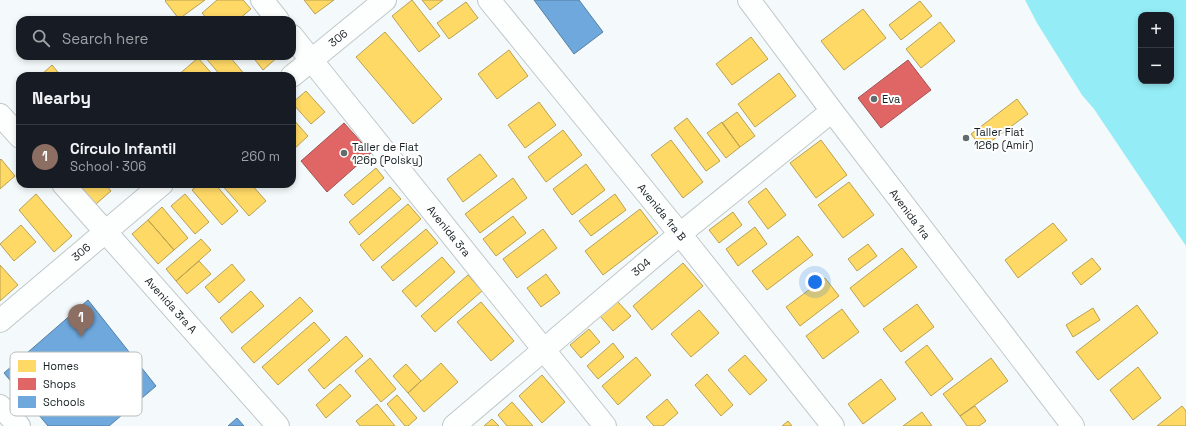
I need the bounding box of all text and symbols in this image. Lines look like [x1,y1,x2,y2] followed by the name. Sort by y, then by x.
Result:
[1138,12,1174,84] map controls
[1138,12,1174,48] button: +
[16,16,296,60] search box
[326,26,351,50] street label: 306
[30,27,52,49] icon: search
[62,29,148,48] text: Search here
[1138,48,1174,84] button: −
[32,87,91,109] text: Nearby
[882,92,901,106] place label: Eva
[869,94,879,104] marker: Eva
[974,125,1033,152] place label: Taller Fiat 126p (Amir)
[961,133,971,143] marker: Taller Fiat 126p (Amir)
[70,139,176,158] text: Círculo Infantil
[352,140,423,167] place label: Taller de Fiat 126p (Polsky)
[42,148,48,165] text: 1
[241,148,280,165] text: 260 m
[339,148,349,158] marker: Taller de Fiat 126p (Polsky)
[70,158,146,175] text: School · 306
[635,181,689,243] street label: Avenida 1ra B
[887,186,934,243] street label: Avenida 1ra
[424,203,474,260] street label: Avenida 3ra
[69,240,94,264] street label: 306
[629,255,653,279] street label: 304
[805,272,825,292] your location
[142,274,200,336] street label: Avenida 3ra A
[68,304,94,337] pin: 1
[10,352,142,416] legend
[43,359,79,373] text: Homes
[43,377,76,391] text: Shops
[43,395,85,409] text: Schools

